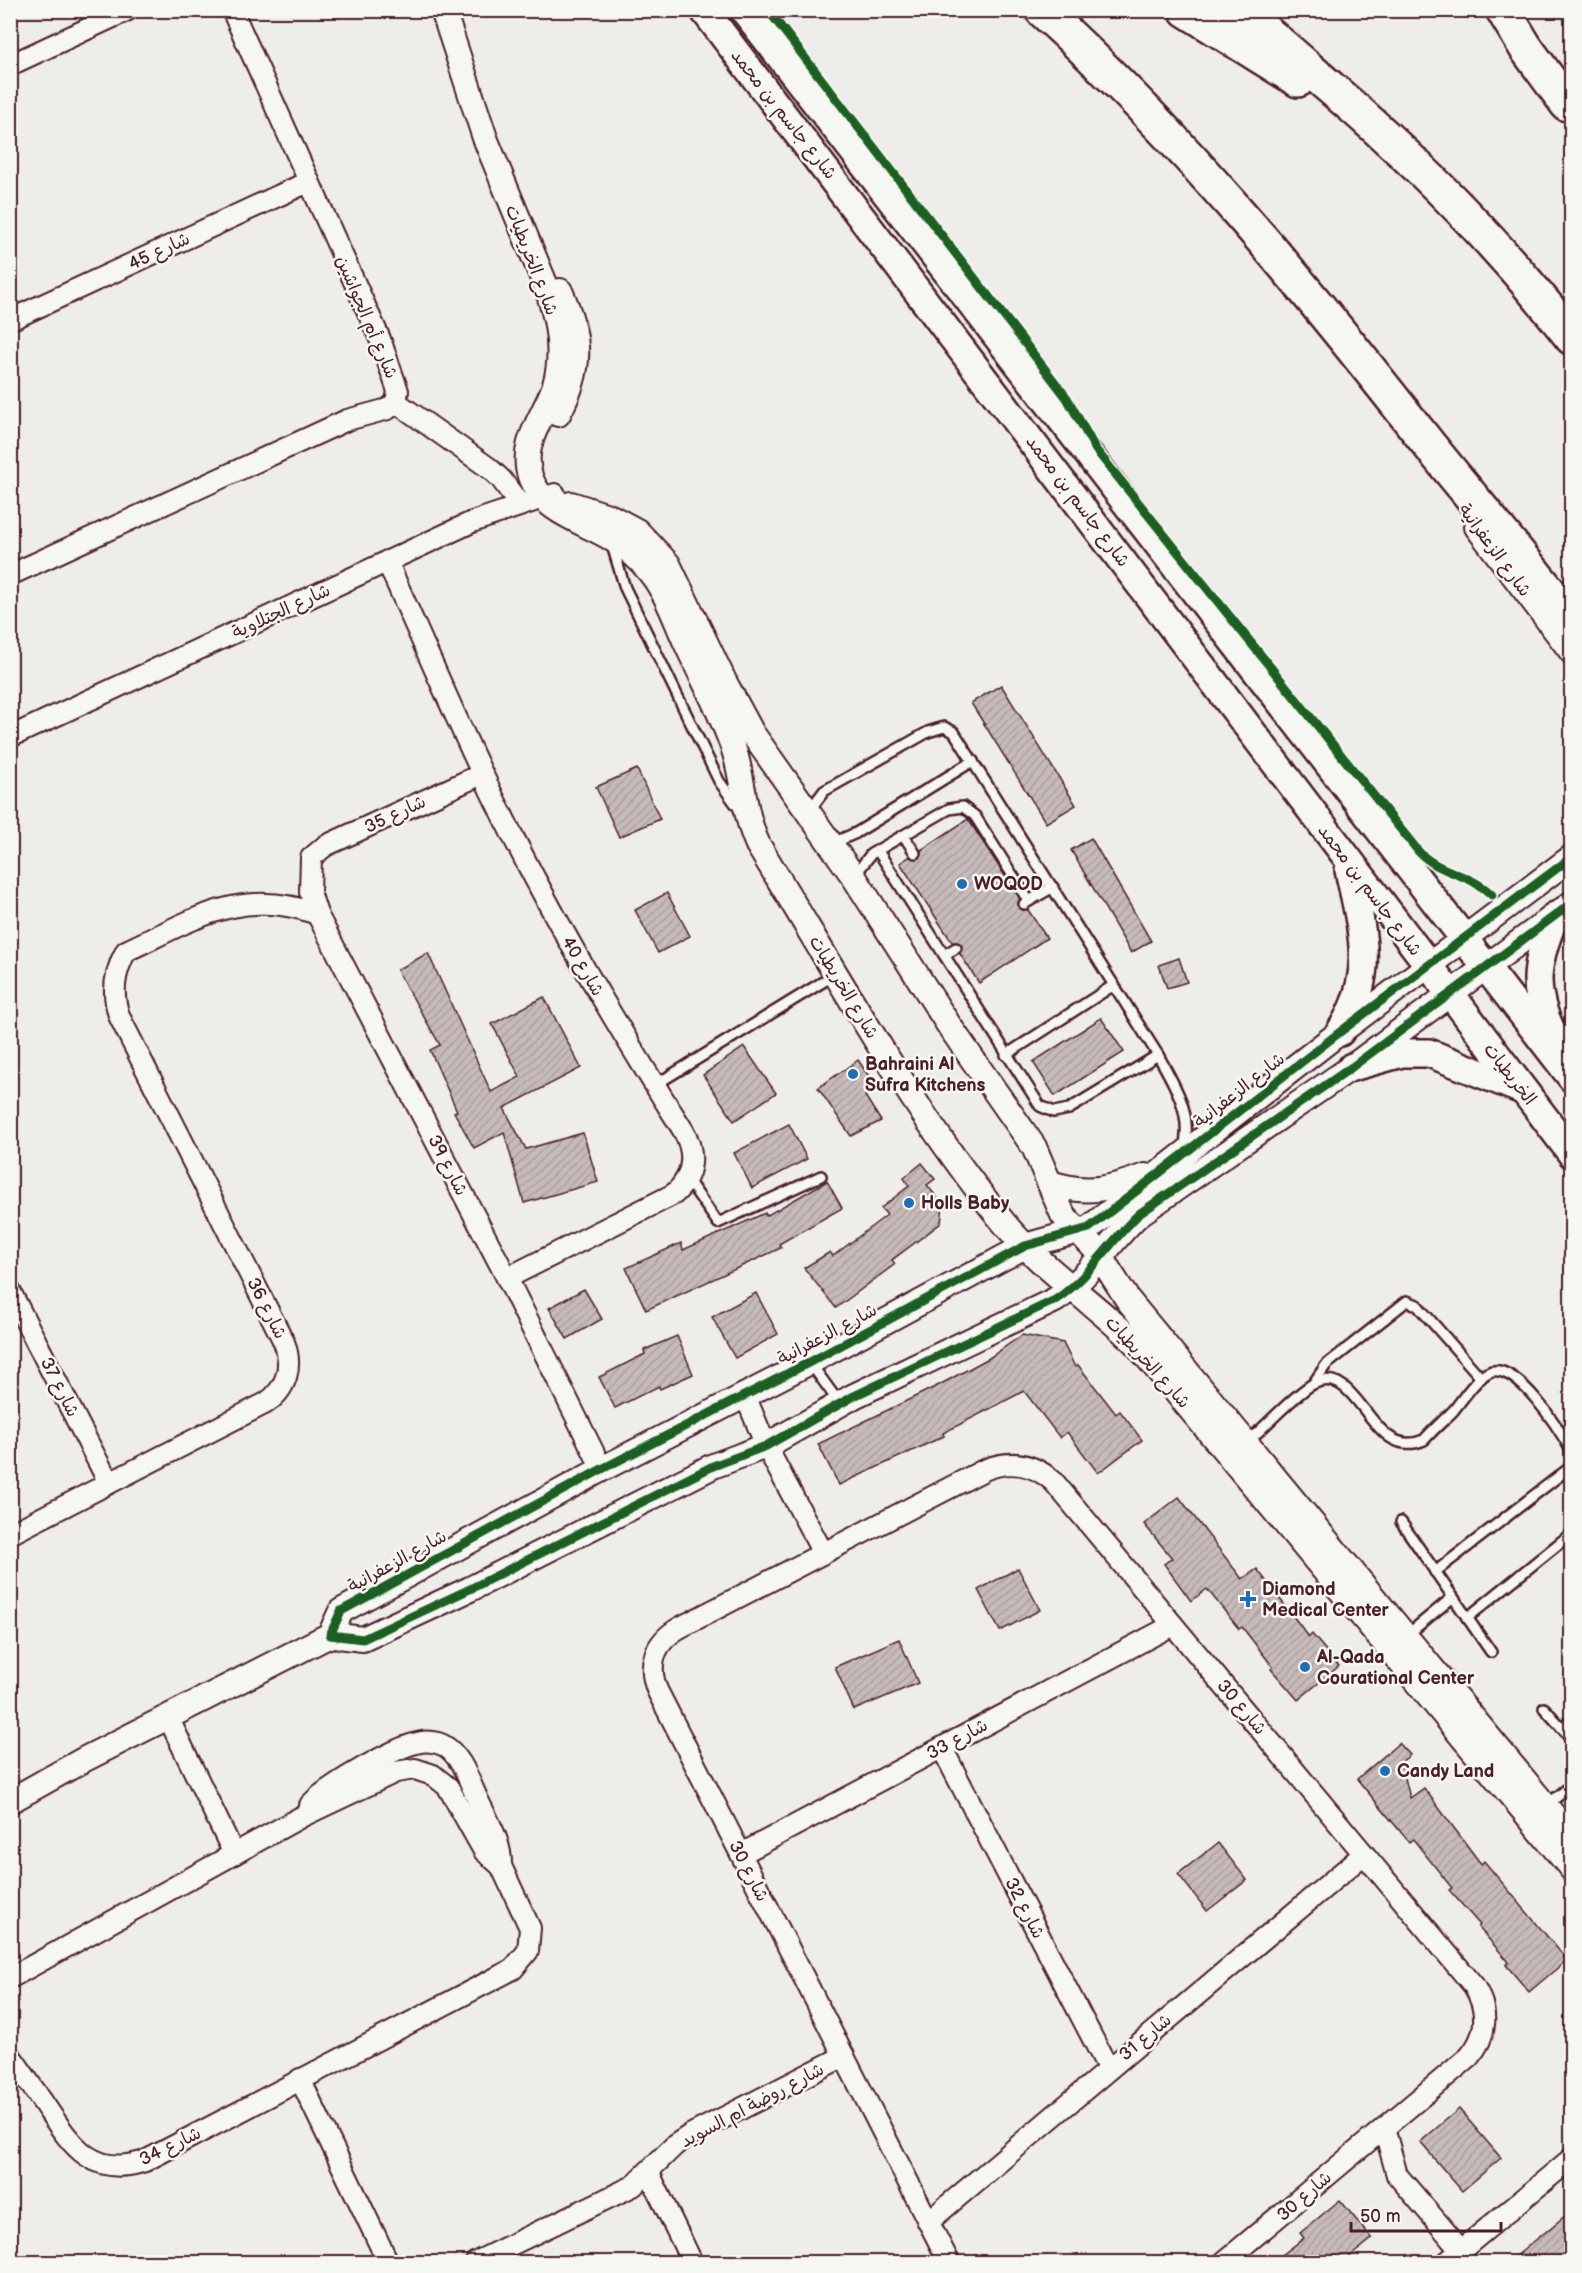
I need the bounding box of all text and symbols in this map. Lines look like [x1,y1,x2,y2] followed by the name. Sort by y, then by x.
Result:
[724,45,841,185] street label: شارع جاسم بن محمد
[500,202,562,319] street label: شارع الخريطيات
[125,228,194,276] street label: شارع 45
[328,253,402,383] street label: شارع أم الجواشين
[1019,431,1134,573] street label: شارع جاسم بن محمد
[1453,500,1535,601] street label: شارع الزعفرانية
[229,580,334,644] street label: شارع الجتلاوية
[361,791,430,839] street label: شارع 35
[1311,820,1426,962] street label: شارع جاسم بن محمد
[974,874,1043,895] place label: WOQOD
[955,877,969,891] marker: WOQOD
[804,932,883,1043] street label: شارع الخريطيات
[556,933,608,1000] street label: شارع 40
[1479,1039,1540,1109] street label: الخريطيات
[1190,1048,1290,1133] street label: شارع الزعفرانية
[865,1054,986,1096] place label: Bahraini Al Sufra Kitchens
[846,1067,860,1081] marker: Bahraini Al Sufra Kitchens
[422,1131,472,1200] street label: شارع 39
[921,1193,1010,1214] place label: Holls Baby
[902,1196,916,1210] marker: Holls Baby
[241,1274,291,1343] street label: شارع 36
[774,1299,881,1370] street label: شارع الزعفرانية
[1100,1312,1194,1413] street label: شارع الخريطيات
[35,1354,83,1421] street label: شارع 37
[344,1526,451,1598] street label: شارع الزعفرانية
[1262,1579,1390,1621] place label: Diamond Medical Center
[1239,1590,1257,1608] marker: Diamond Medical Center
[1316,1647,1475,1689] place label: Al-Qada Courational Center
[1298,1660,1312,1674] marker: Al-Qada Courational Center
[1212,1675,1271,1740] street label: شارع 30
[923,1715,992,1765] street label: شارع 33
[1397,1761,1494,1782] place label: Candy Land
[1378,1764,1392,1778] marker: Candy Land
[723,1837,773,1906] street label: شارع 30
[999,1874,1049,1943] street label: شارع 32
[1115,2009,1176,2066] street label: شارع 31
[677,2059,829,2155] street label: شارع روضة ام السويد
[136,2123,205,2171] street label: شارع 34
[1273,2167,1337,2227] street label: شارع 30
[1351,2195,1501,2233] scale bar
[1360,2206,1401,2227] text: 50 m

